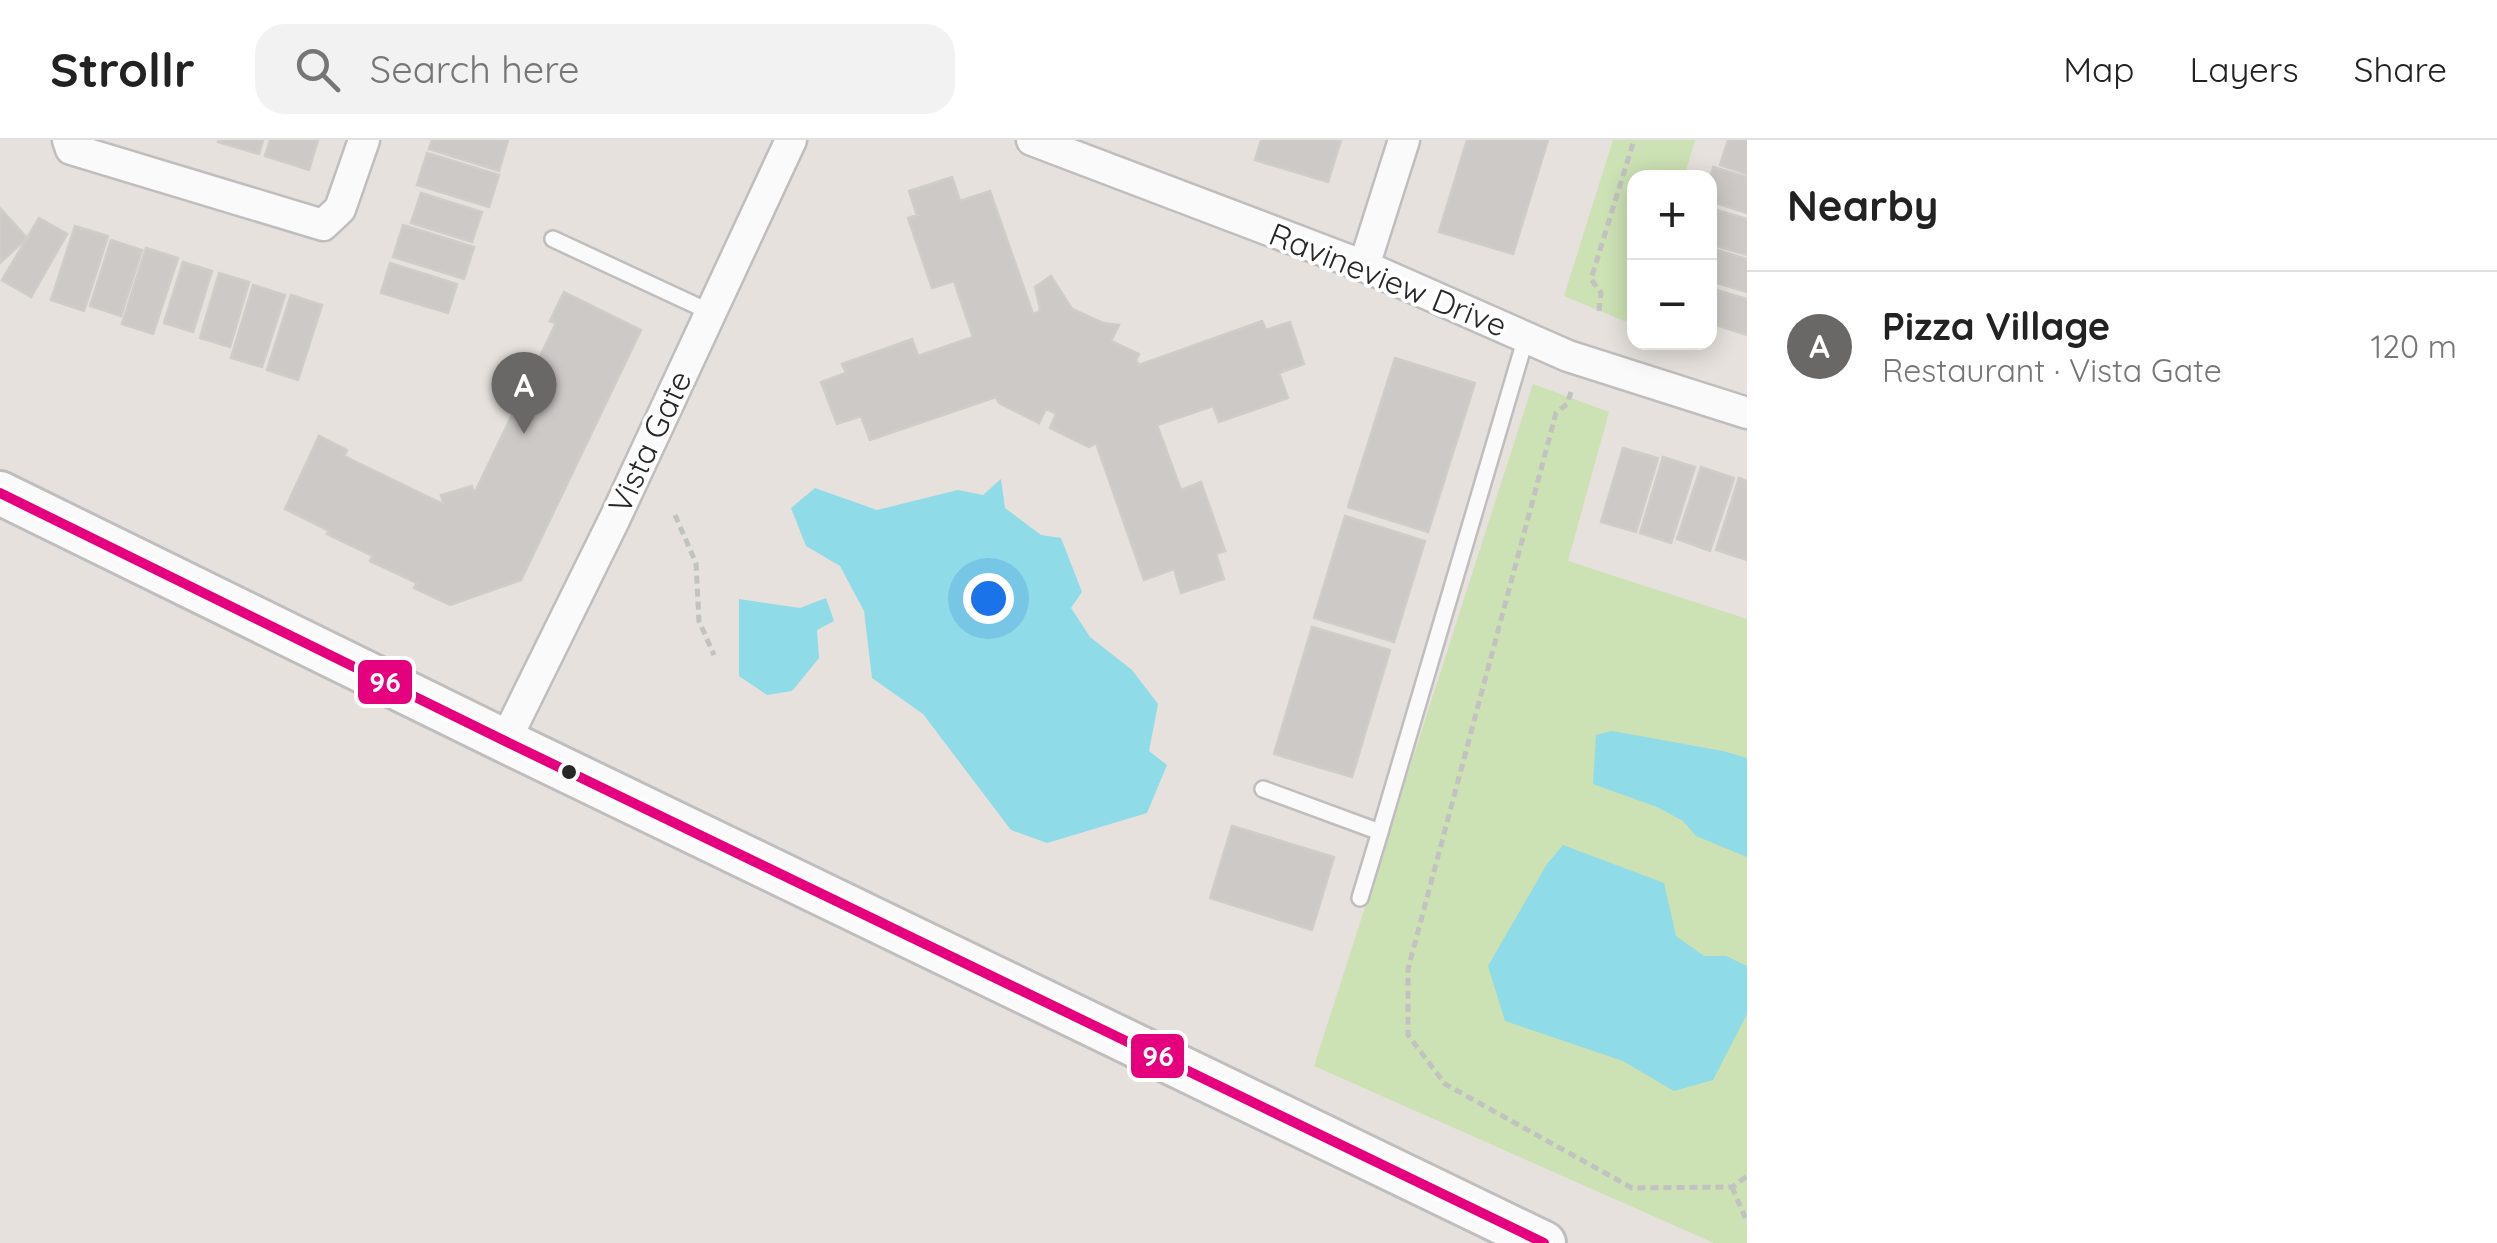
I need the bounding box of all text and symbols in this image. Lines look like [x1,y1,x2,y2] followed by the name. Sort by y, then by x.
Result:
[255,24,955,114] search box
[50,39,195,99] text: Strollr
[290,42,345,97] icon: search
[370,45,580,93] text: Search here
[2063,47,2135,91] text: Map
[2190,47,2299,91] text: Layers
[2354,47,2447,91] text: Share
[1627,170,1717,350] map controls
[1627,170,1717,260] button: +
[1787,179,1938,232] text: Nearby
[1264,213,1513,345] street label: Ravineview Drive
[1627,260,1717,350] button: −
[1882,302,2110,350] text: Pizza Village
[1809,326,1830,366] text: A
[2370,326,2457,366] text: 120 m
[1882,350,2222,390] text: Restaurant · Vista Gate
[492,352,556,434] pin: A
[599,364,700,519] street label: Vista Gate
[963,573,1014,624] your location
[356,658,414,706] line badge: 96
[369,664,401,699] text: 96
[559,762,579,782] unlabelled marker
[1129,1032,1186,1080] line badge: 96
[1142,1038,1174,1073] text: 96

